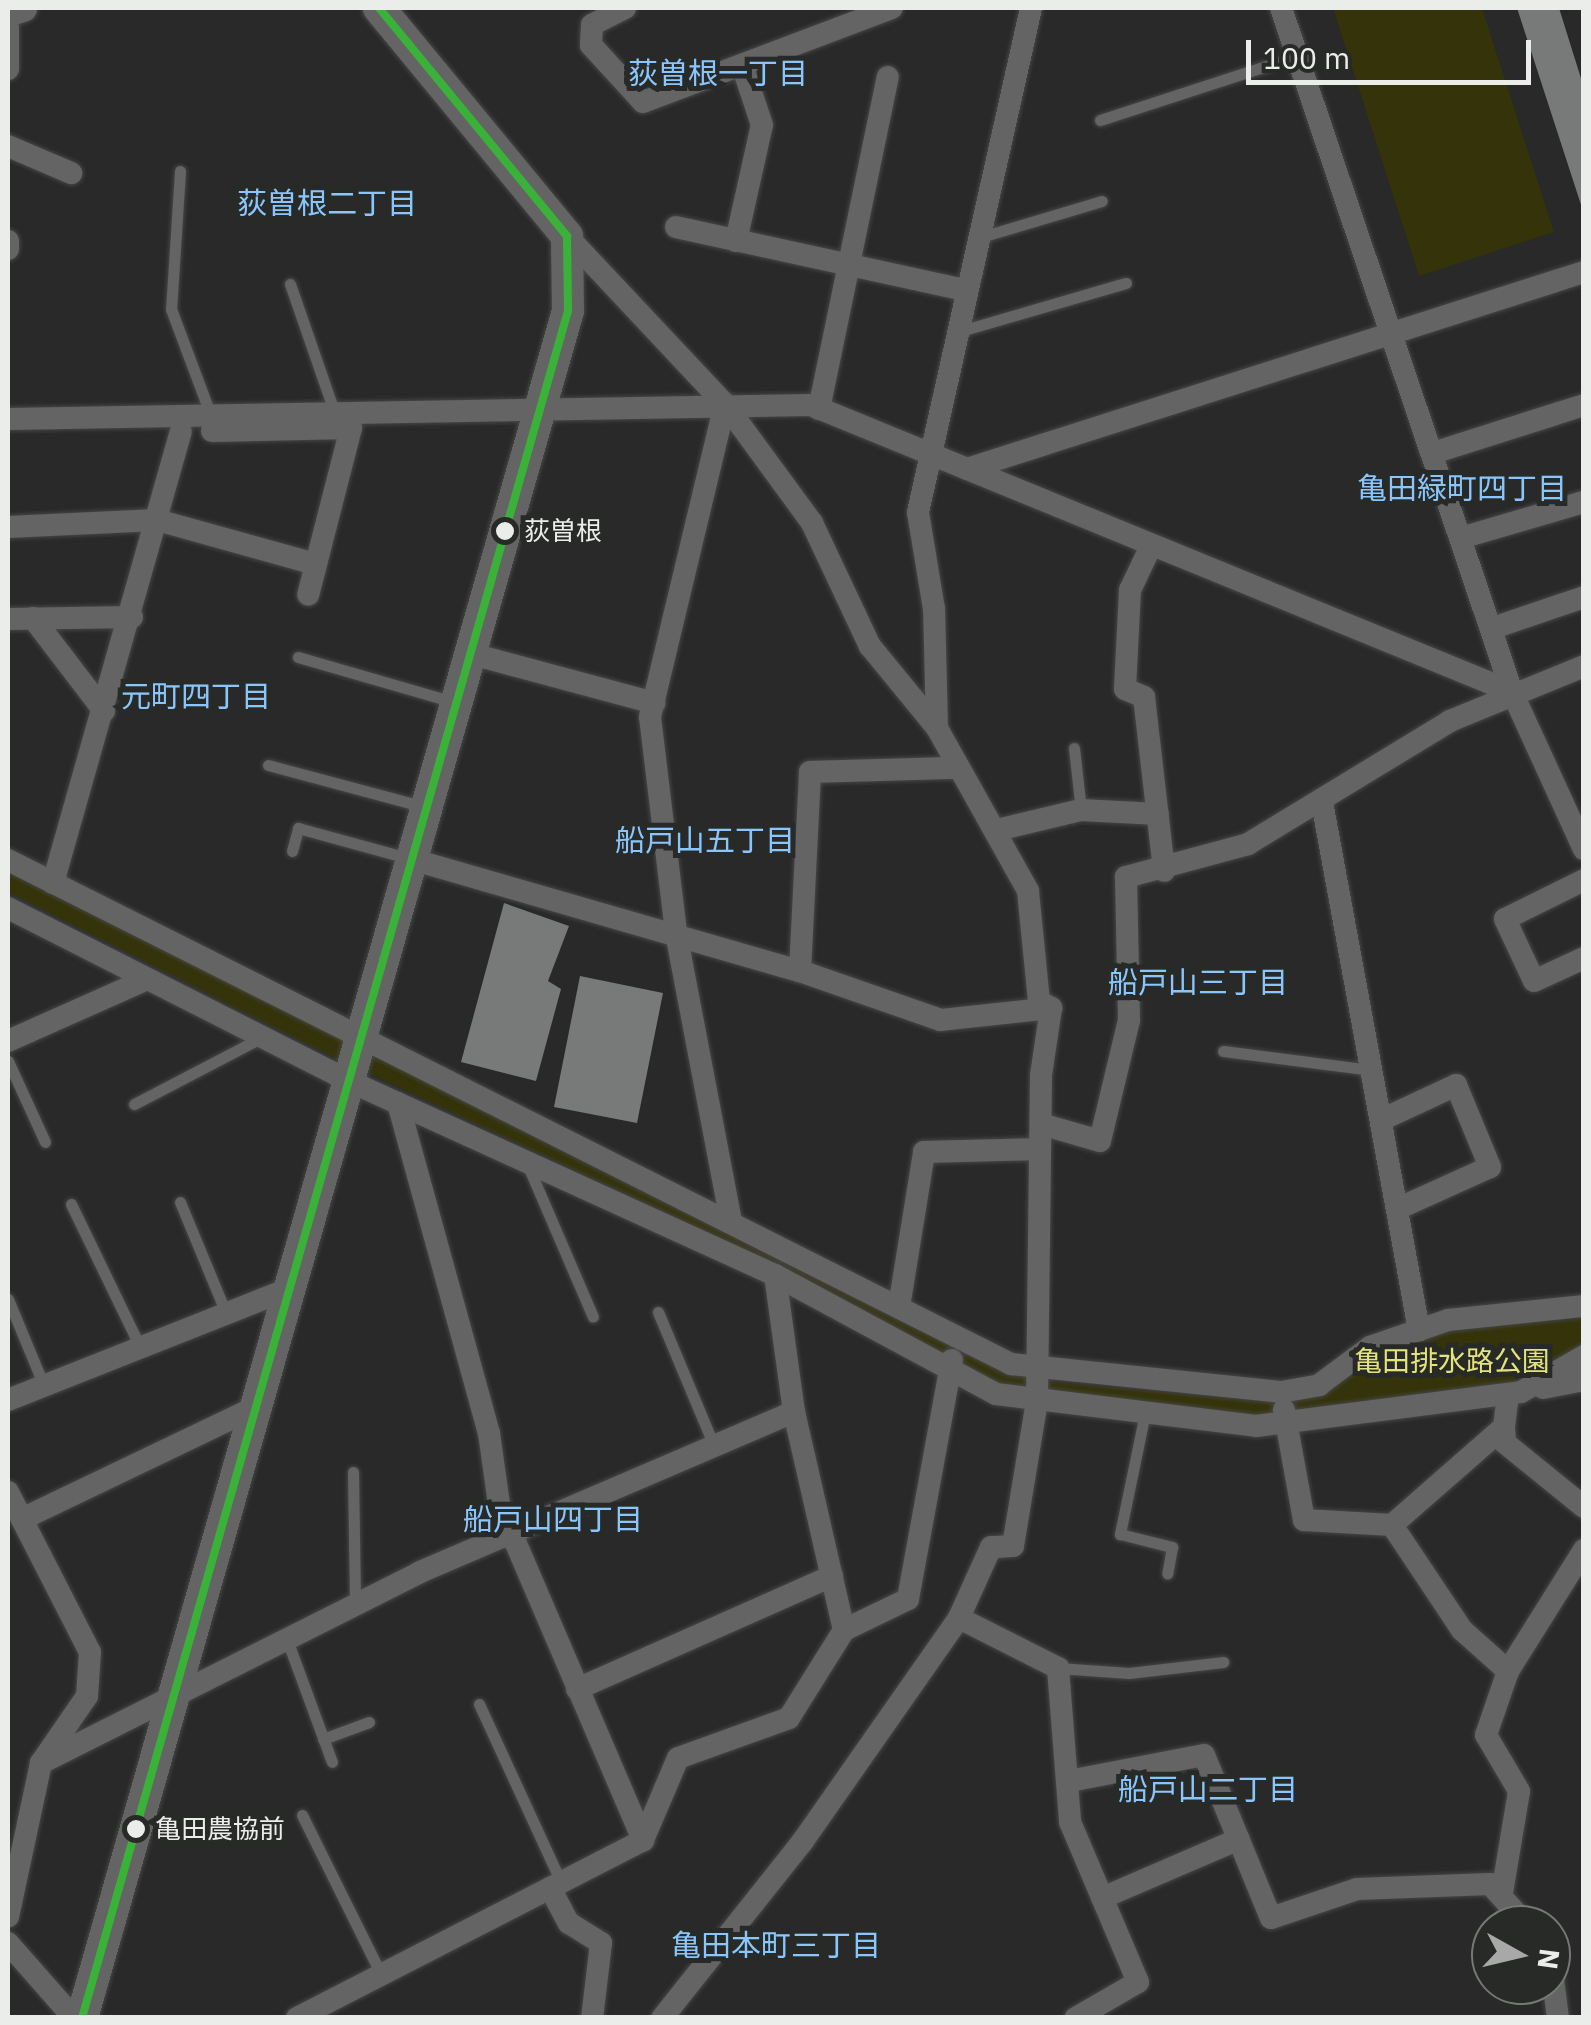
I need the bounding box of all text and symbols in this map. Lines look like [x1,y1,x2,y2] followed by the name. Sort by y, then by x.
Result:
[1251,20,1536,82] scale bar
[1263,38,1350,77] text: 100 m
[628,55,808,91] district label: 荻曽根一丁目
[237,185,417,221] district label: 荻曽根二丁目
[1357,470,1567,506] district label: 亀田緑町四丁目
[524,515,602,547] place label: 荻曽根
[495,521,515,541] marker: 荻曽根
[121,678,271,714] district label: 元町四丁目
[615,822,795,858] district label: 船戸山五丁目
[1108,964,1288,1000] district label: 船戸山三丁目
[1354,1344,1550,1378] park label: 亀田排水路公園
[463,1501,643,1537] district label: 船戸山四丁目
[1118,1771,1298,1807] district label: 船戸山二丁目
[155,1813,285,1845] place label: 亀田農協前
[126,1819,146,1839] marker: 亀田農協前
[1471,1905,1571,2005] north arrow
[671,1927,881,1963] district label: 亀田本町三丁目
[1529,1946,1569,1972] text: N

